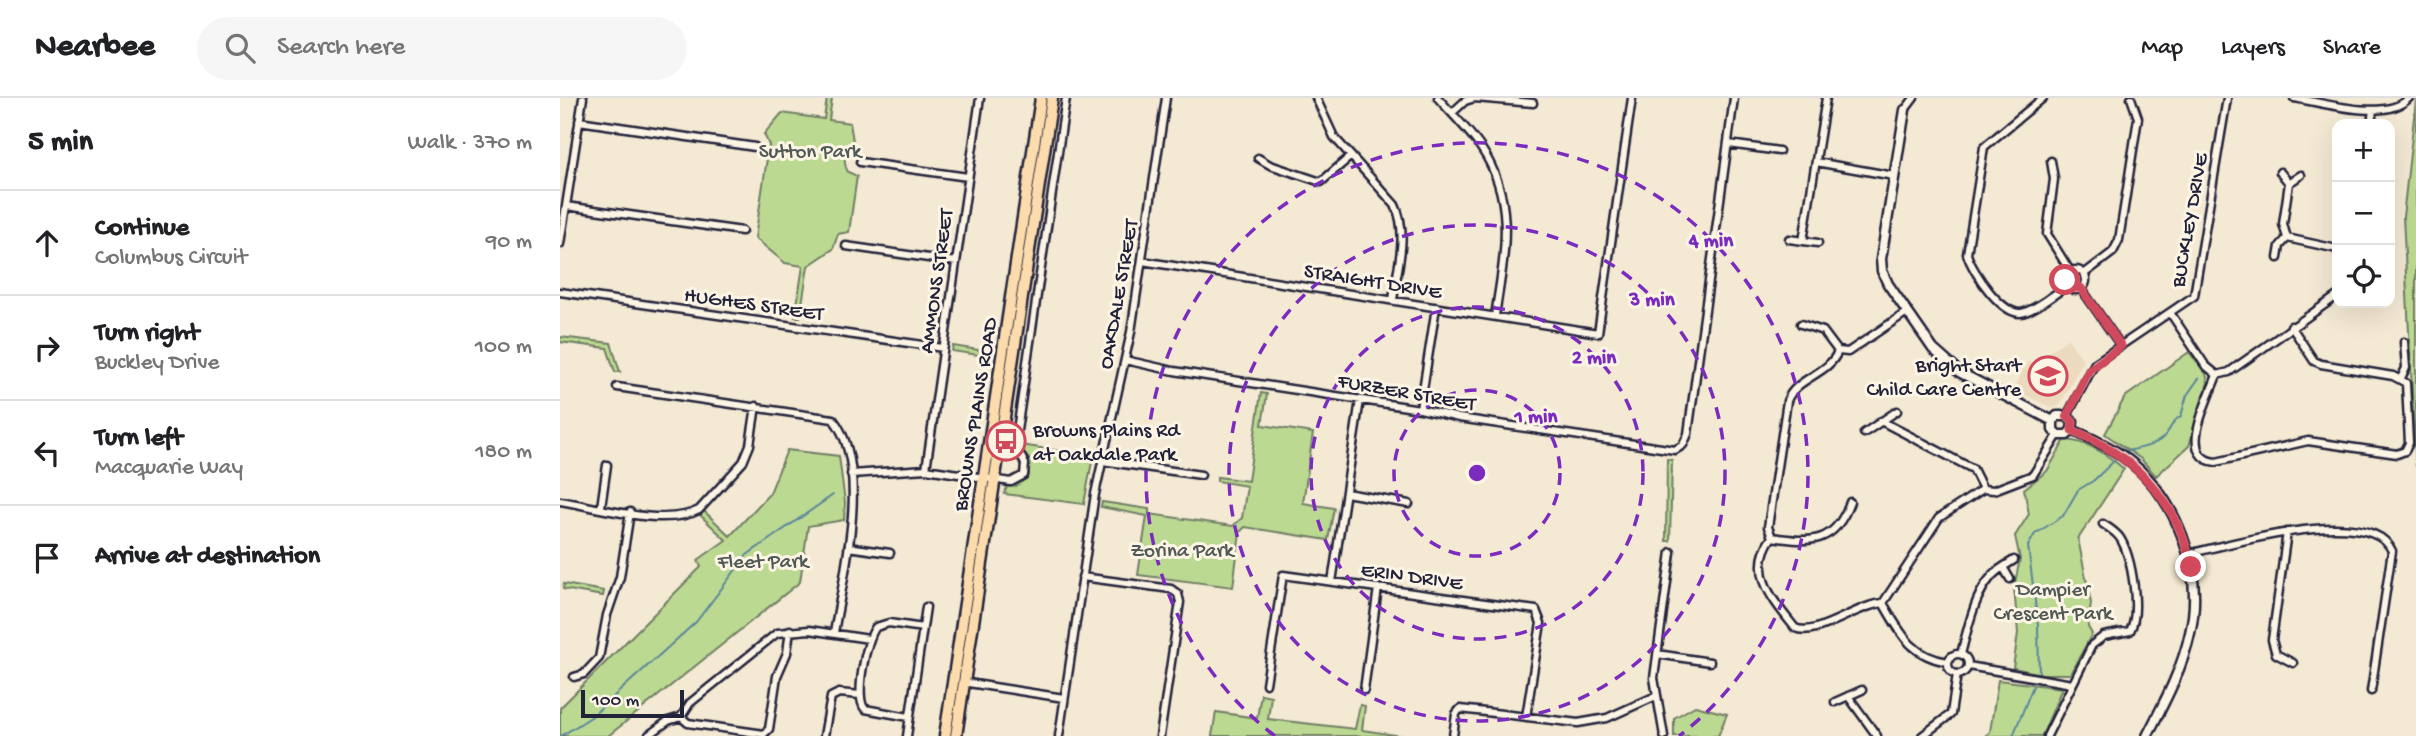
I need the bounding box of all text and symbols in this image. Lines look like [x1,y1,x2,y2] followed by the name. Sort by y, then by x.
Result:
[197,17,687,80] search box
[35,29,155,67] text: Nearbee
[221,29,259,67] icon: search
[277,33,405,64] text: Search here
[2141,34,2183,63] text: Map
[2221,34,2285,63] text: Layers
[2323,34,2381,63] text: Share
[2332,119,2395,308] map controls
[2332,119,2395,182] button: +
[28,126,93,161] text: 5 min
[408,130,532,157] text: Walk · 370 m
[759,141,864,166] park label: Sutton Park
[2167,151,2216,291] street label: BUCKLEY DRIVE
[2332,182,2395,245] button: −
[916,207,961,355] street label: AMMONS STREET
[95,214,189,245] text: Continue
[1095,217,1146,371] street label: OAKDALE STREET
[28,224,66,262] icon: ahead
[486,229,532,256] text: 90 m
[1688,230,1734,255] text: 4 min
[95,245,247,272] text: Columbus Circuit
[2332,245,2395,308] button: locate
[1302,260,1444,307] street label: STRAIGHT DRIVE
[2049,264,2080,295] route start
[682,284,826,329] street label: HUGHES STREET
[1628,289,1676,314] text: 3 min
[950,316,1005,514] street label: BROWNS PLAINS ROAD
[95,319,199,350] text: Turn right
[28,329,66,367] icon: right
[475,334,532,361] text: 100 m
[1572,347,1617,372] text: 2 min
[95,350,219,377] text: Buckley Drive
[1867,355,2023,404] place label: Bright Start Child Care Centre
[2027,355,2069,397] school or university icon: Bright Start Child Care Centre
[1334,370,1478,419] street label: FURZER STREET
[1514,406,1558,431] text: 1 min
[985,420,1027,462] bus stop icon: Browns Plains Rd at Oakdale Park
[1032,420,1181,469] place label: Browns Plains Rd at Oakdale Park
[95,424,183,455] text: Turn left
[28,434,66,472] icon: left
[475,439,532,466] text: 180 m
[95,455,243,482] text: Macquarie Way
[1465,461,1489,485] centre of rings
[28,539,66,577] icon: arrive
[1130,540,1236,565] park label: Zorina Park
[95,542,320,573] text: Arrive at destination
[717,551,811,576] park label: Fleet Park
[2175,551,2206,582] route end
[1359,559,1465,598] street label: ERIN DRIVE
[1994,579,2115,628] park label: Dampier Crescent Park
[581,687,684,719] scale bar
[592,690,639,713] text: 100 m

